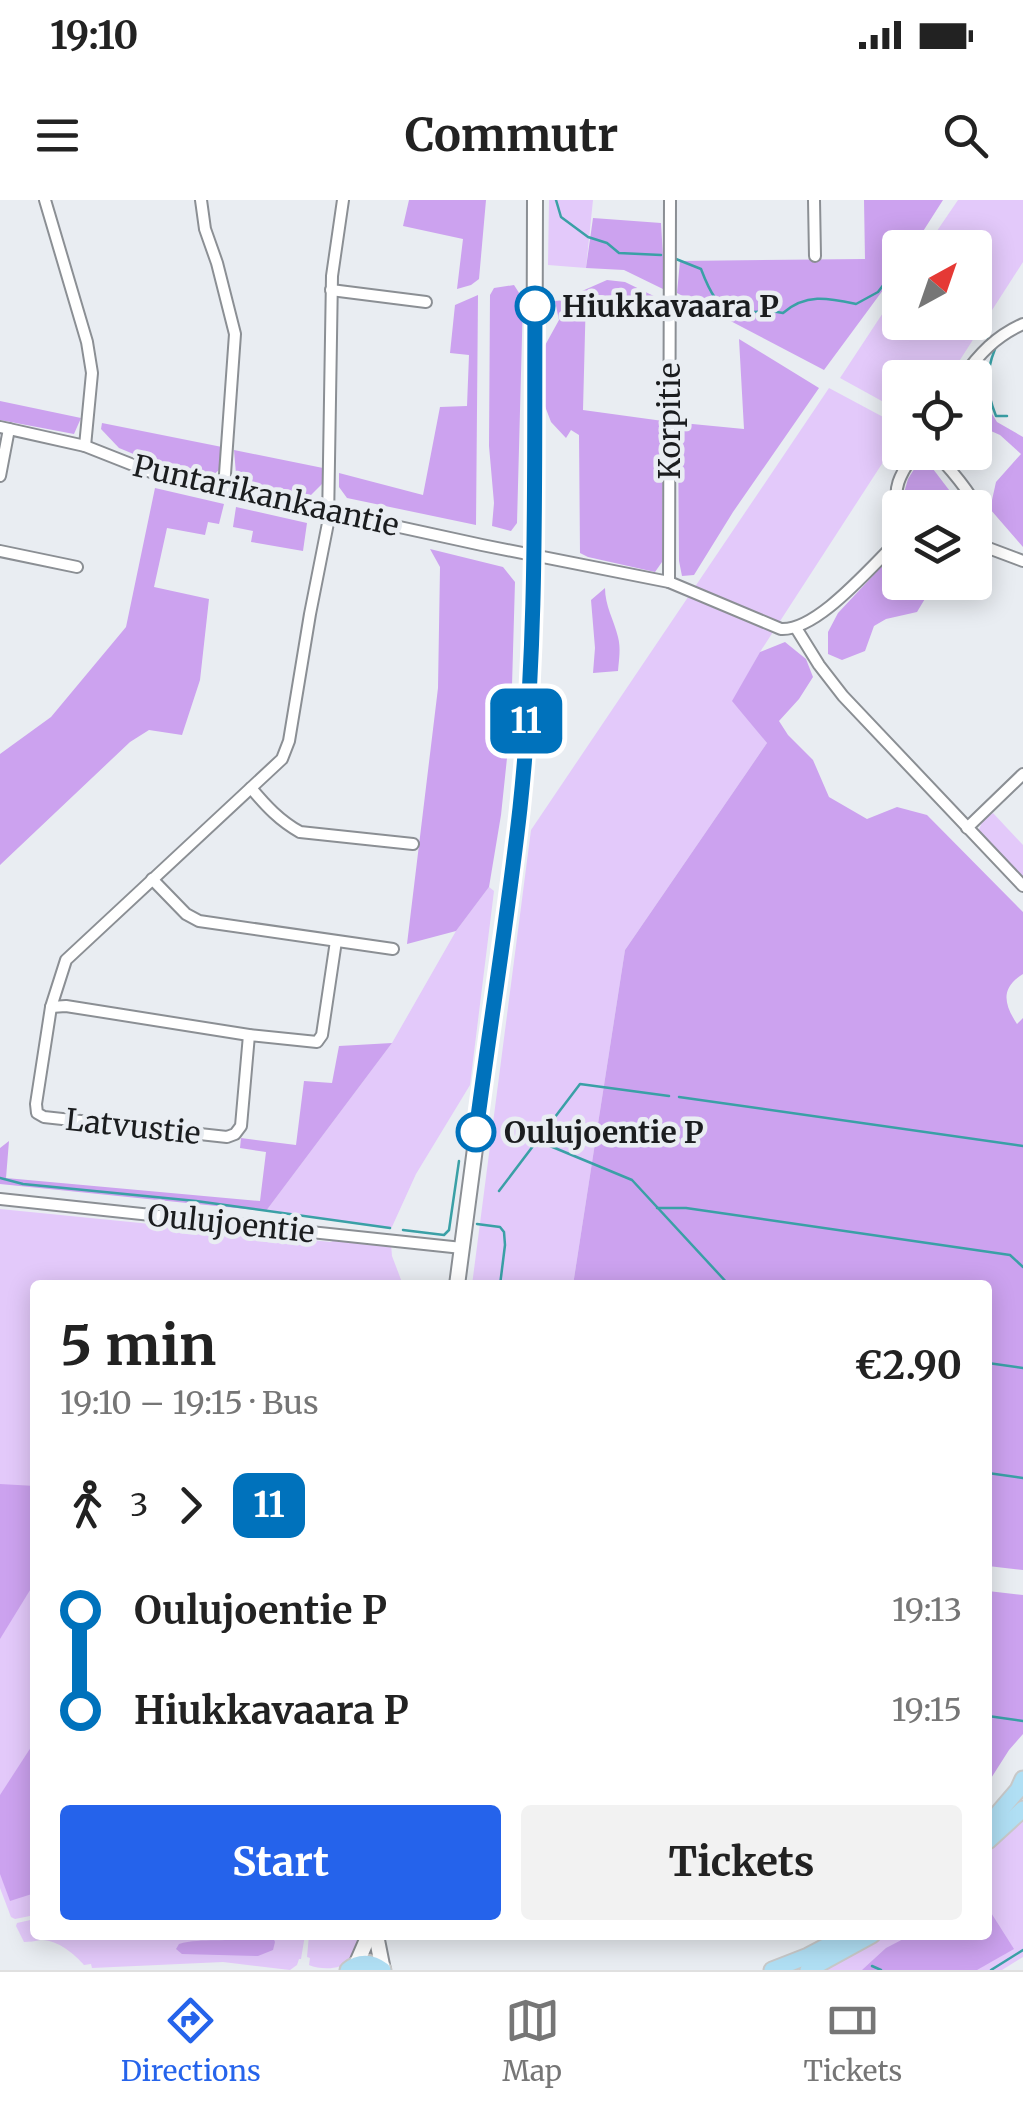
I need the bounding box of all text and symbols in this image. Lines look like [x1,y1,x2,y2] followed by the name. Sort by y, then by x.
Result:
[50,12,138,59] text: 19:10
[405,107,618,163] text: Commutr
[30,108,85,163] icon: menu
[938,108,993,163] icon: search
[882,230,992,340] north arrow
[882,230,992,600] map controls
[516,287,554,325] marker: Hiukkavaara P
[562,287,779,325] place label: Hiukkavaara P
[882,360,992,470] button: locate
[650,363,688,479] street label: Korpitie
[129,446,403,544] street label: Puntarikankaantie
[882,490,992,600] button: layers
[481,688,571,754] line badge: 11
[510,699,542,743] text: 11
[64,1100,202,1152] street label: Latvustie
[457,1113,495,1151] marker: Oulujoentie P
[504,1113,704,1151] place label: Oulujoentie P
[146,1195,316,1251] street label: Oulujoentie
[60,1311,216,1380] text: 5 min
[854,1342,962,1389] text: €2.90
[60,1383,319,1423] text: 19:10 – 19:15 · Bus
[60,1478,115,1533] icon: walk
[163,1478,218,1533] icon: forward
[253,1483,285,1527] text: 11
[130,1485,148,1525] text: 3
[134,1587,387,1634] text: Oulujoentie P
[892,1590,962,1630] text: 19:13
[134,1687,409,1734] text: Hiukkavaara P
[892,1690,962,1730] text: 19:15
[60,1805,501,1920] button: Start
[521,1805,962,1920] button: Tickets
[121,1993,261,2089] tab: Directions
[502,1993,562,2089] tab: Map
[803,1993,902,2089] tab: Tickets

